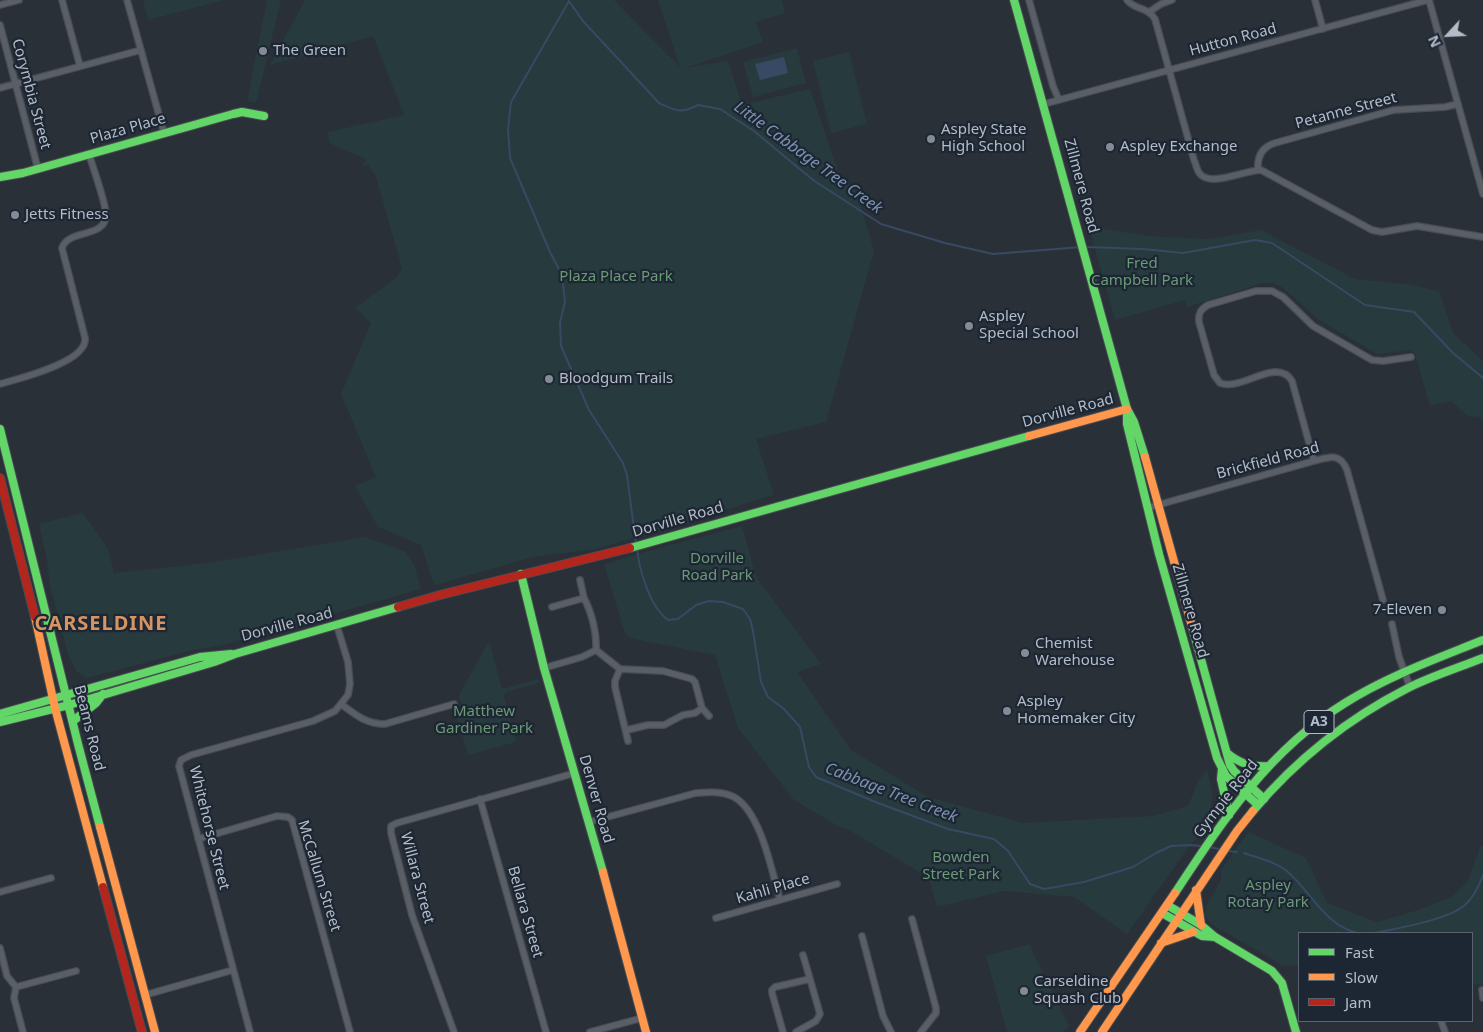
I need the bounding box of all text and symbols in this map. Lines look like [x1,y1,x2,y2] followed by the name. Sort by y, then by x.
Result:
[1423,10,1473,60] north arrow
[1187,20,1279,60] street label: Hutton Road
[1423,32,1445,51] text: N
[8,37,54,151] street label: Corymbia Street
[273,42,346,60] place label: The Green
[257,45,269,57] marker: The Green
[1293,89,1399,133] street label: Petanne Street
[730,98,886,218] water label: Little Cabbage Tree Creek
[88,110,168,148] street label: Plaza Place
[941,121,1027,156] place label: Aspley State High School
[925,133,937,145] marker: Aspley State High School
[1060,137,1102,235] street label: Zillmere Road
[1120,138,1237,156] place label: Aspley Exchange
[1104,141,1116,153] marker: Aspley Exchange
[25,206,109,224] place label: Jetts Fitness
[9,209,21,221] marker: Jetts Fitness
[1091,255,1193,290] park label: Fred Campbell Park
[559,268,673,286] park label: Plaza Place Park
[979,308,1079,343] place label: Aspley Special School
[963,320,975,332] marker: Aspley Special School
[559,370,673,388] place label: Bloodgum Trails
[543,373,555,385] marker: Bloodgum Trails
[1020,390,1116,432] street label: Dorville Road
[1215,439,1321,483] street label: Brickfield Road
[630,498,726,542] street label: Dorville Road
[681,550,753,585] park label: Dorville Road Park
[1168,562,1212,660] street label: Zillmere Road
[1373,601,1432,619] place label: 7-Eleven
[239,604,335,646] street label: Dorville Road
[1436,604,1448,616] marker: 7-Eleven
[33,612,169,636] district label: CARSELDINE
[1035,635,1115,670] place label: Chemist Warehouse
[1019,647,1031,659] marker: Chemist Warehouse
[70,683,108,773] street label: Beams Road
[1017,693,1135,728] place label: Aspley Homemaker City
[435,703,533,738] park label: Matthew Gardiner Park
[1001,705,1013,717] marker: Aspley Homemaker City
[1304,710,1334,734] road number: A3
[575,753,617,845] street label: Denver Road
[1190,756,1262,842] street label: Gympie Road
[822,759,960,827] water label: Cabbage Tree Creek
[185,764,233,892] street label: Whitehorse Street
[294,818,344,934] street label: McCallum Street
[396,830,438,926] street label: Willara Street
[922,849,1000,884] park label: Bowden Street Park
[503,864,547,960] street label: Bellara Street
[734,870,812,908] street label: Kahli Place
[1227,877,1309,912] park label: Aspley Rotary Park
[1298,932,1473,1022] legend
[1345,942,1374,962] text: Fast
[1345,967,1378,987] text: Slow
[1034,973,1121,1008] place label: Carseldine Squash Club
[1018,985,1030,997] marker: Carseldine Squash Club
[1345,992,1372,1012] text: Jam

